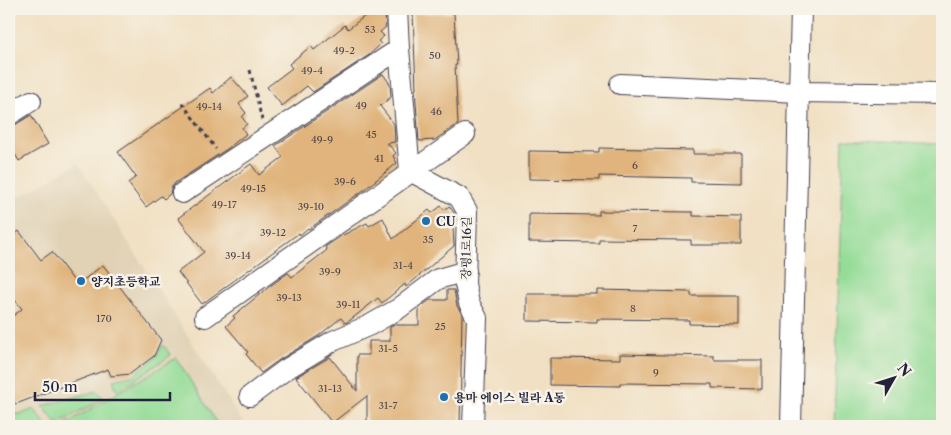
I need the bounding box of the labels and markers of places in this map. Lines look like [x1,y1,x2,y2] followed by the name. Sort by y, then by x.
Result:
[436,214,456,229] place label: CU
[420,215,432,227] marker: CU
[91,274,161,289] place label: 양지초등학교
[75,275,87,287] marker: 양지초등학교
[454,390,565,405] place label: 용마 에이스 빌라 A동
[438,391,450,403] marker: 용마 에이스 빌라 A동

